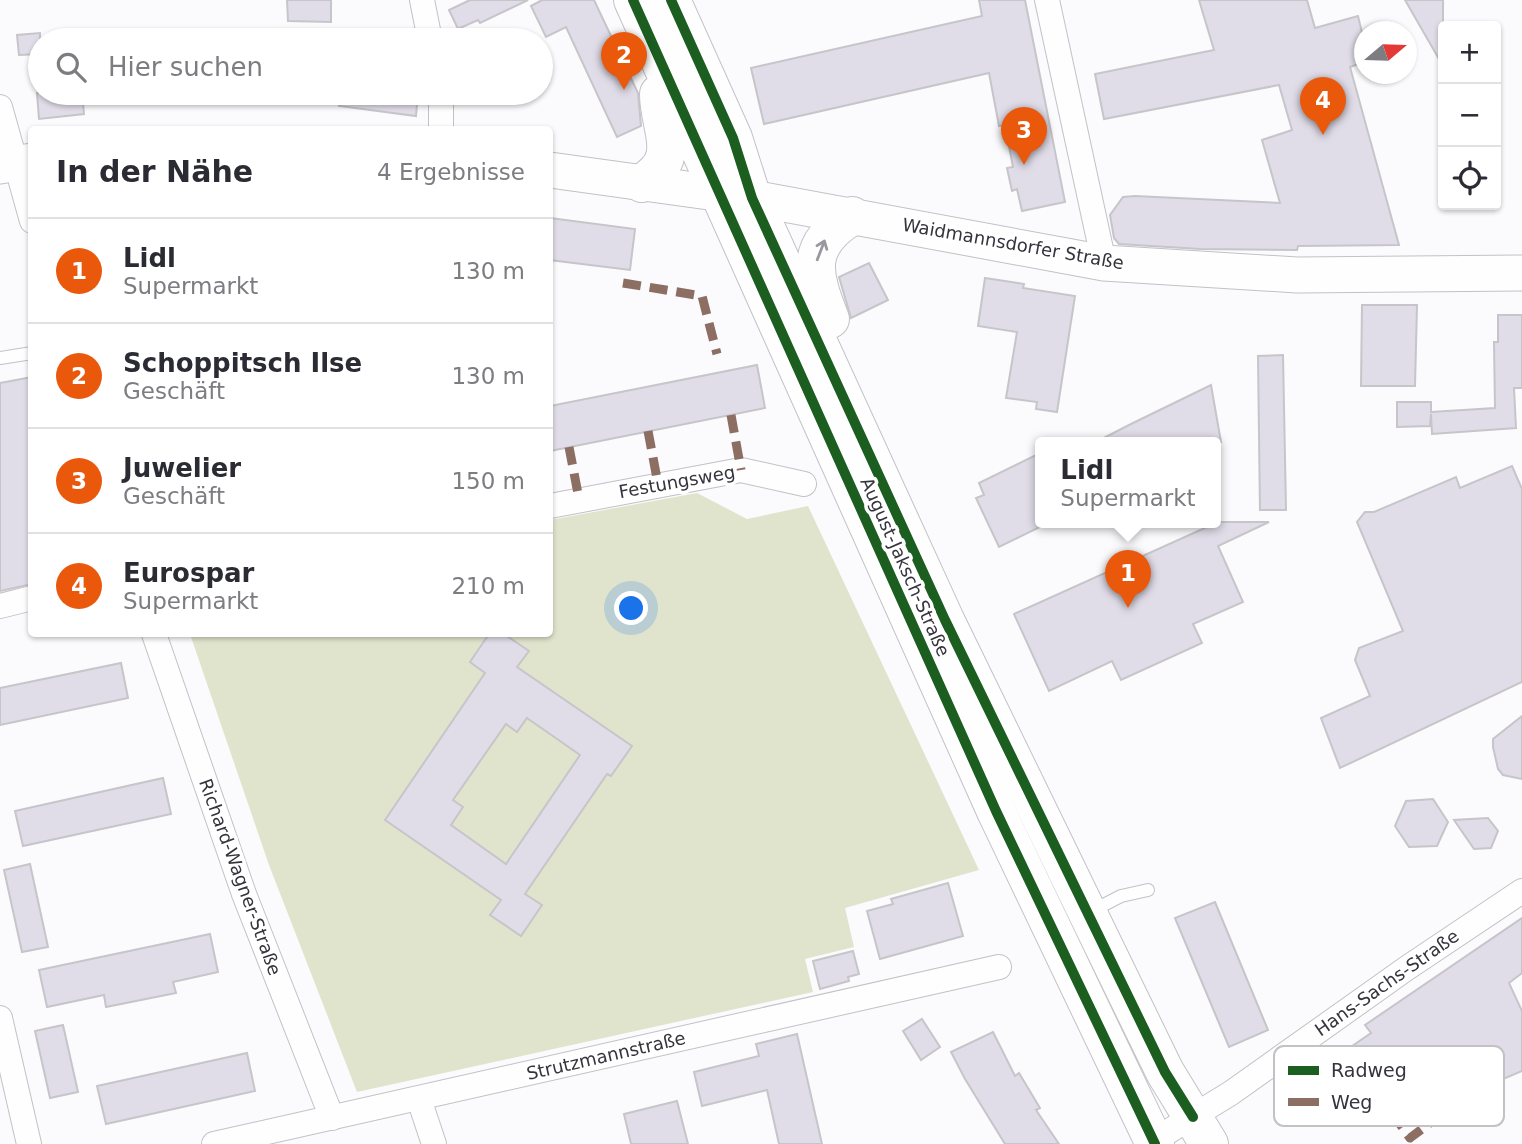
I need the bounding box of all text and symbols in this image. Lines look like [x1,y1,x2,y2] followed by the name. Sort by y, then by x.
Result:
[1354,21,1417,84] north arrow
[1438,21,1501,210] map controls
[1438,21,1501,84] button: +
[28,28,553,105] search box
[601,32,647,90] pin: 2
[52,48,90,86] icon: search
[108,52,263,82] text: Hier suchen
[1300,77,1346,135] pin: 4
[1438,84,1501,147] button: −
[1001,107,1047,165] pin: 3
[1438,147,1501,210] button: locate
[56,154,253,189] text: In der Nähe
[377,159,525,185] text: 4 Ergebnisse
[901,214,1125,273] street label: Waidmannsdorfer Straße
[816,239,829,261] one-way arrow
[123,243,176,273] text: Lidl
[71,258,87,284] text: 1
[451,258,525,284] text: 130 m
[123,273,258,299] text: Supermarkt
[123,348,362,378] text: Schoppitsch Ilse
[71,363,87,389] text: 2
[451,363,525,389] text: 130 m
[123,378,225,404] text: Geschäft
[1035,437,1221,528] popup
[123,453,241,483] text: Juwelier
[1060,455,1113,485] text: Lidl
[617,461,737,502] street label: Festungsweg
[71,468,87,494] text: 3
[451,468,525,494] text: 150 m
[856,474,954,660] street label: August-Jaksch-Straße
[123,483,225,509] text: Geschäft
[1060,485,1196,511] text: Supermarkt
[1105,550,1151,608] pin: 1
[123,558,254,588] text: Eurospar
[71,573,87,599] text: 4
[451,573,525,599] text: 210 m
[123,588,258,614] text: Supermarkt
[614,591,648,625] your location
[195,776,286,978] street label: Richard-Wagner-Straße
[1311,925,1463,1040] street label: Hans-Sachs-Straße
[524,1027,687,1084] street label: Strutzmannstraße
[1274,1046,1504,1126] legend
[1331,1059,1407,1081] text: Radweg
[1331,1091,1372,1113] text: Weg

